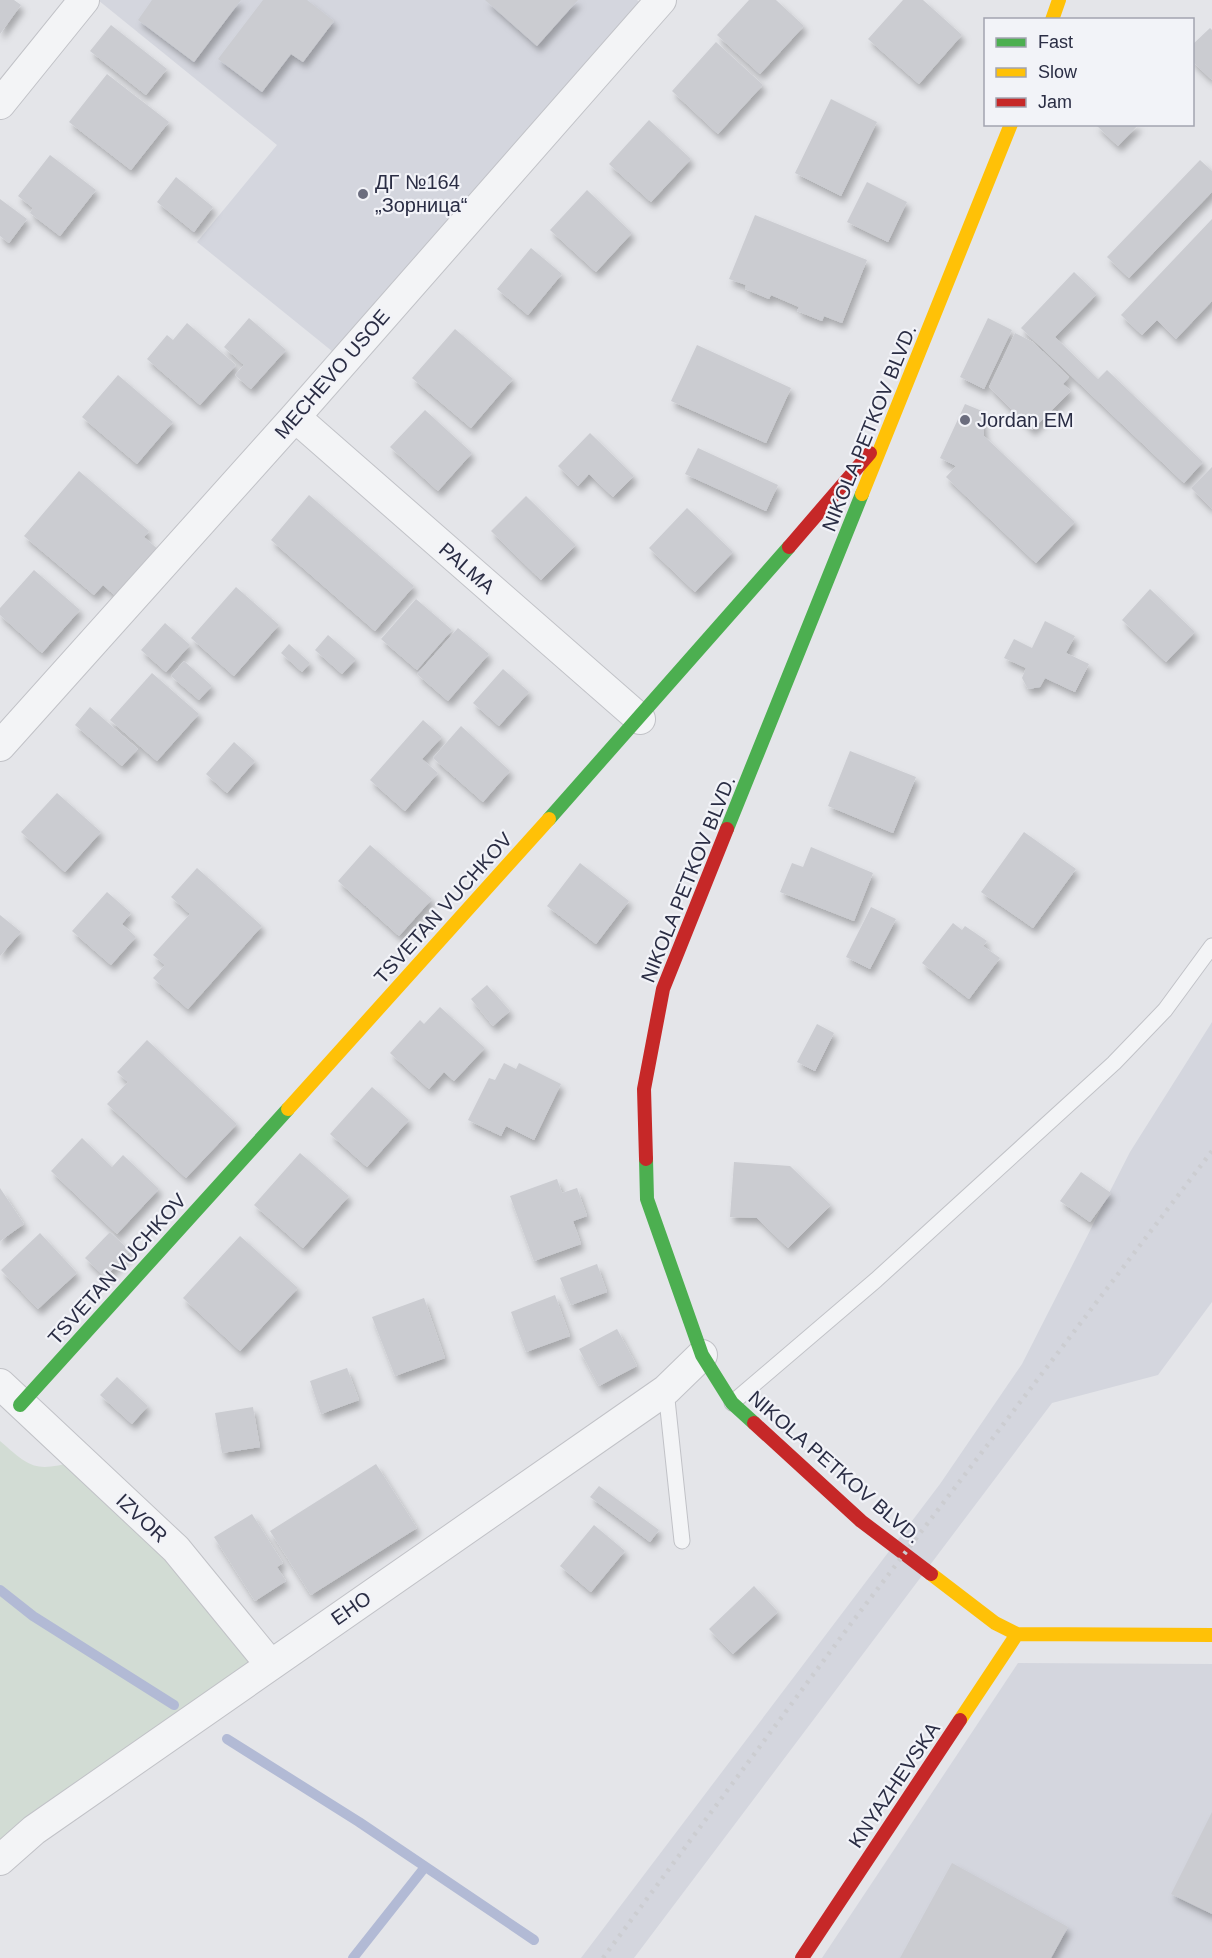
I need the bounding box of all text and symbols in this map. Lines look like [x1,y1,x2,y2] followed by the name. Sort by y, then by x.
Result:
[984,18,1194,126] legend
[1038,32,1073,52] text: Fast
[1038,62,1078,82] text: Slow
[1038,92,1072,112] text: Jam
[375,171,467,216] place label: ДГ №164 „Зорница“
[356,187,370,201] marker: ДГ №164 „Зорница“
[270,305,394,443] street label: MECHEVO USOE
[817,322,921,534] street label: NIKOLA PETKOV BLVD.
[977,409,1074,431] place label: Jordan EM
[958,413,972,427] marker: Jordan EM
[435,538,500,598] street label: PALMA
[636,773,740,985] street label: NIKOLA PETKOV BLVD.
[370,828,517,988] street label: TSVETAN VUCHKOV
[44,1189,191,1349] street label: TSVETAN VUCHKOV
[744,1386,926,1548] street label: NIKOLA PETKOV BLVD.
[112,1489,172,1547] street label: IZVOR
[327,1587,375,1629] street label: EHO
[844,1718,944,1852] street label: KNYAZHEVSKA

